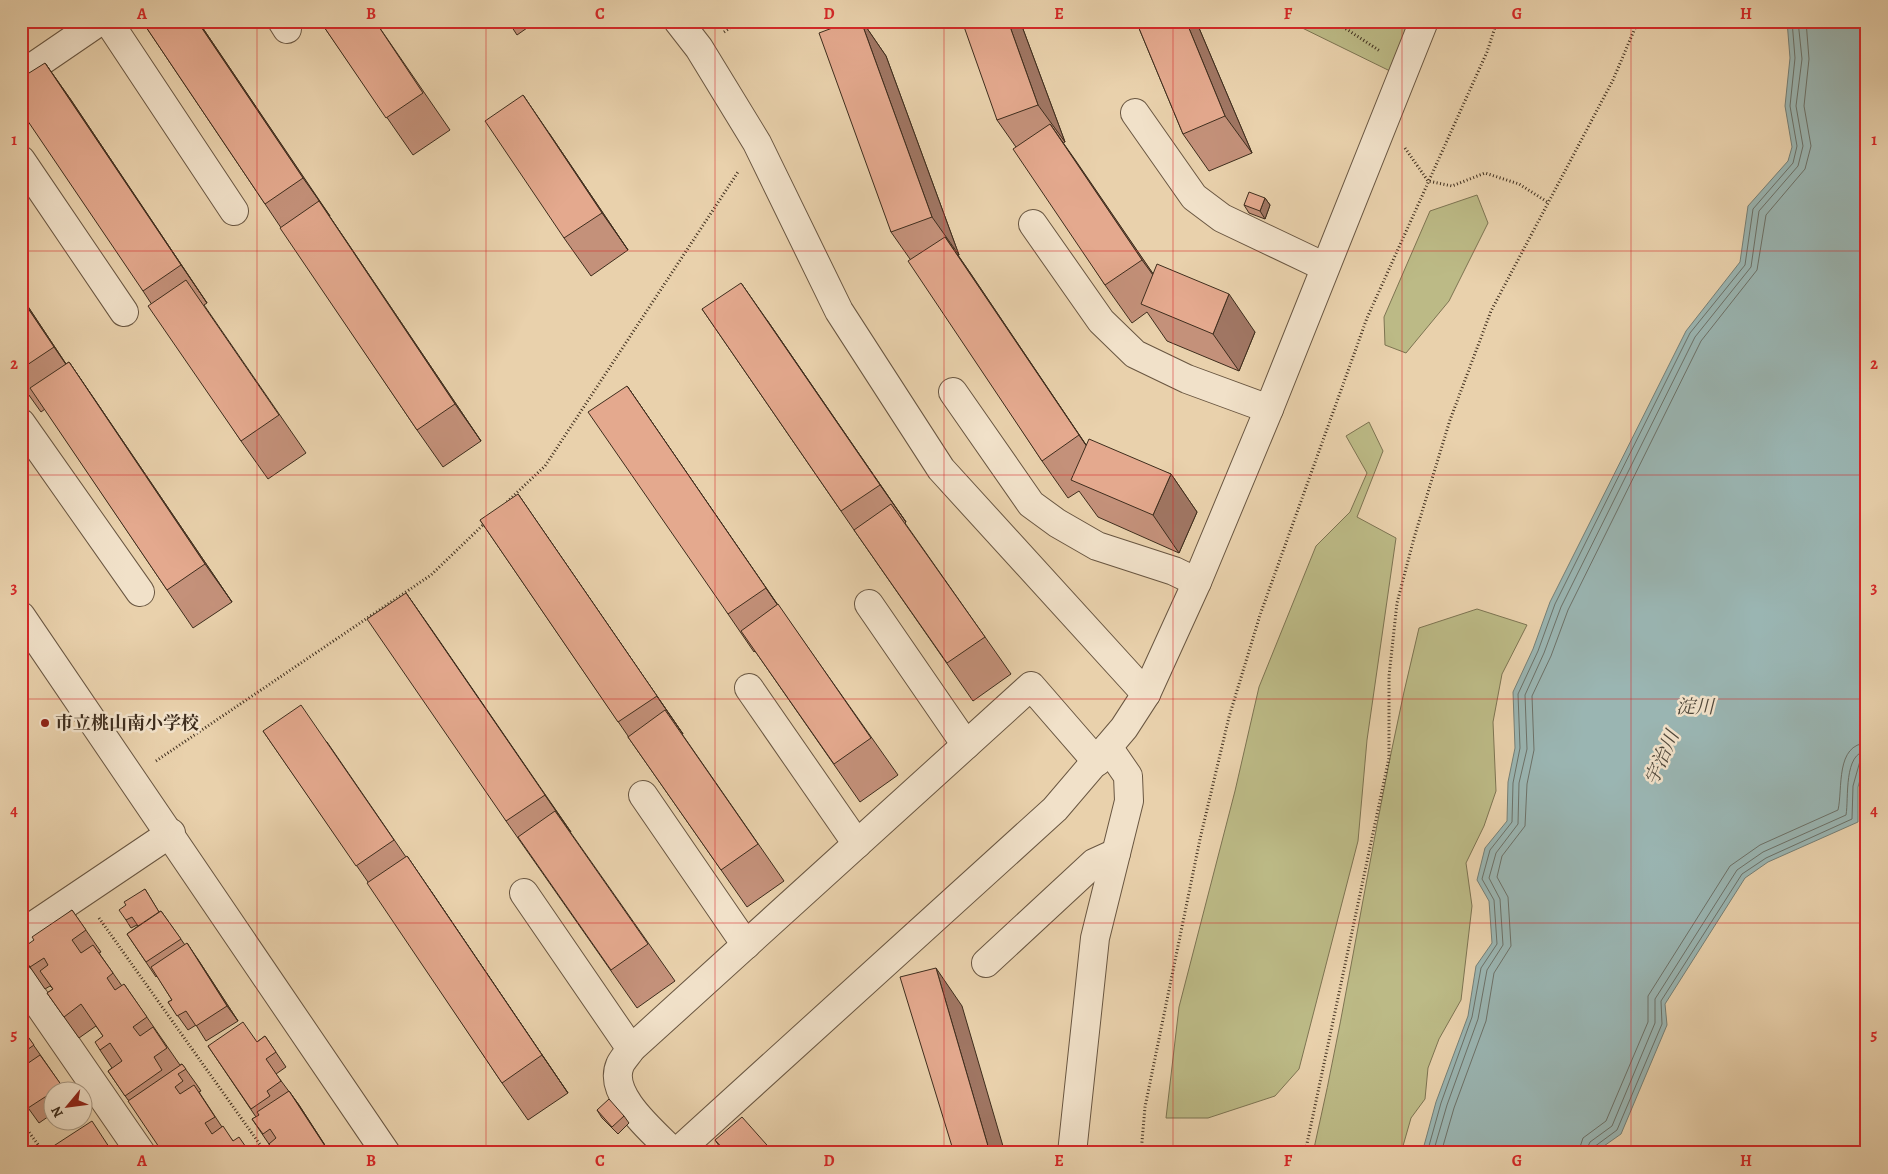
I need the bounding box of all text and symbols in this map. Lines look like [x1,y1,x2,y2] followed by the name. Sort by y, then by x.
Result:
[136,3,148,25] text: A
[366,3,376,25] text: B
[595,3,605,25] text: C
[823,3,835,25] text: D
[1054,3,1064,25] text: E
[1284,3,1293,25] text: F
[1512,3,1522,25] text: G
[1740,3,1752,25] text: H
[11,129,17,151] text: 1
[1871,129,1877,151] text: 1
[10,353,18,375] text: 2
[1870,353,1878,375] text: 2
[11,577,18,599] text: 3
[1871,577,1878,599] text: 3
[1676,694,1716,720] water label: 淀川
[55,711,199,735] place label: 市立桃山南小学校
[39,717,51,729] marker: 市立桃山南小学校
[1639,725,1686,789] water label: 宇治川
[10,800,18,822] text: 4
[1870,800,1878,822] text: 4
[11,1024,18,1046] text: 5
[1871,1024,1878,1046] text: 5
[42,1082,92,1132] north arrow
[46,1103,68,1121] text: N
[136,1150,148,1172] text: A
[366,1150,376,1172] text: B
[595,1150,605,1172] text: C
[823,1150,835,1172] text: D
[1054,1150,1064,1172] text: E
[1284,1150,1293,1172] text: F
[1512,1150,1522,1172] text: G
[1740,1150,1752,1172] text: H

